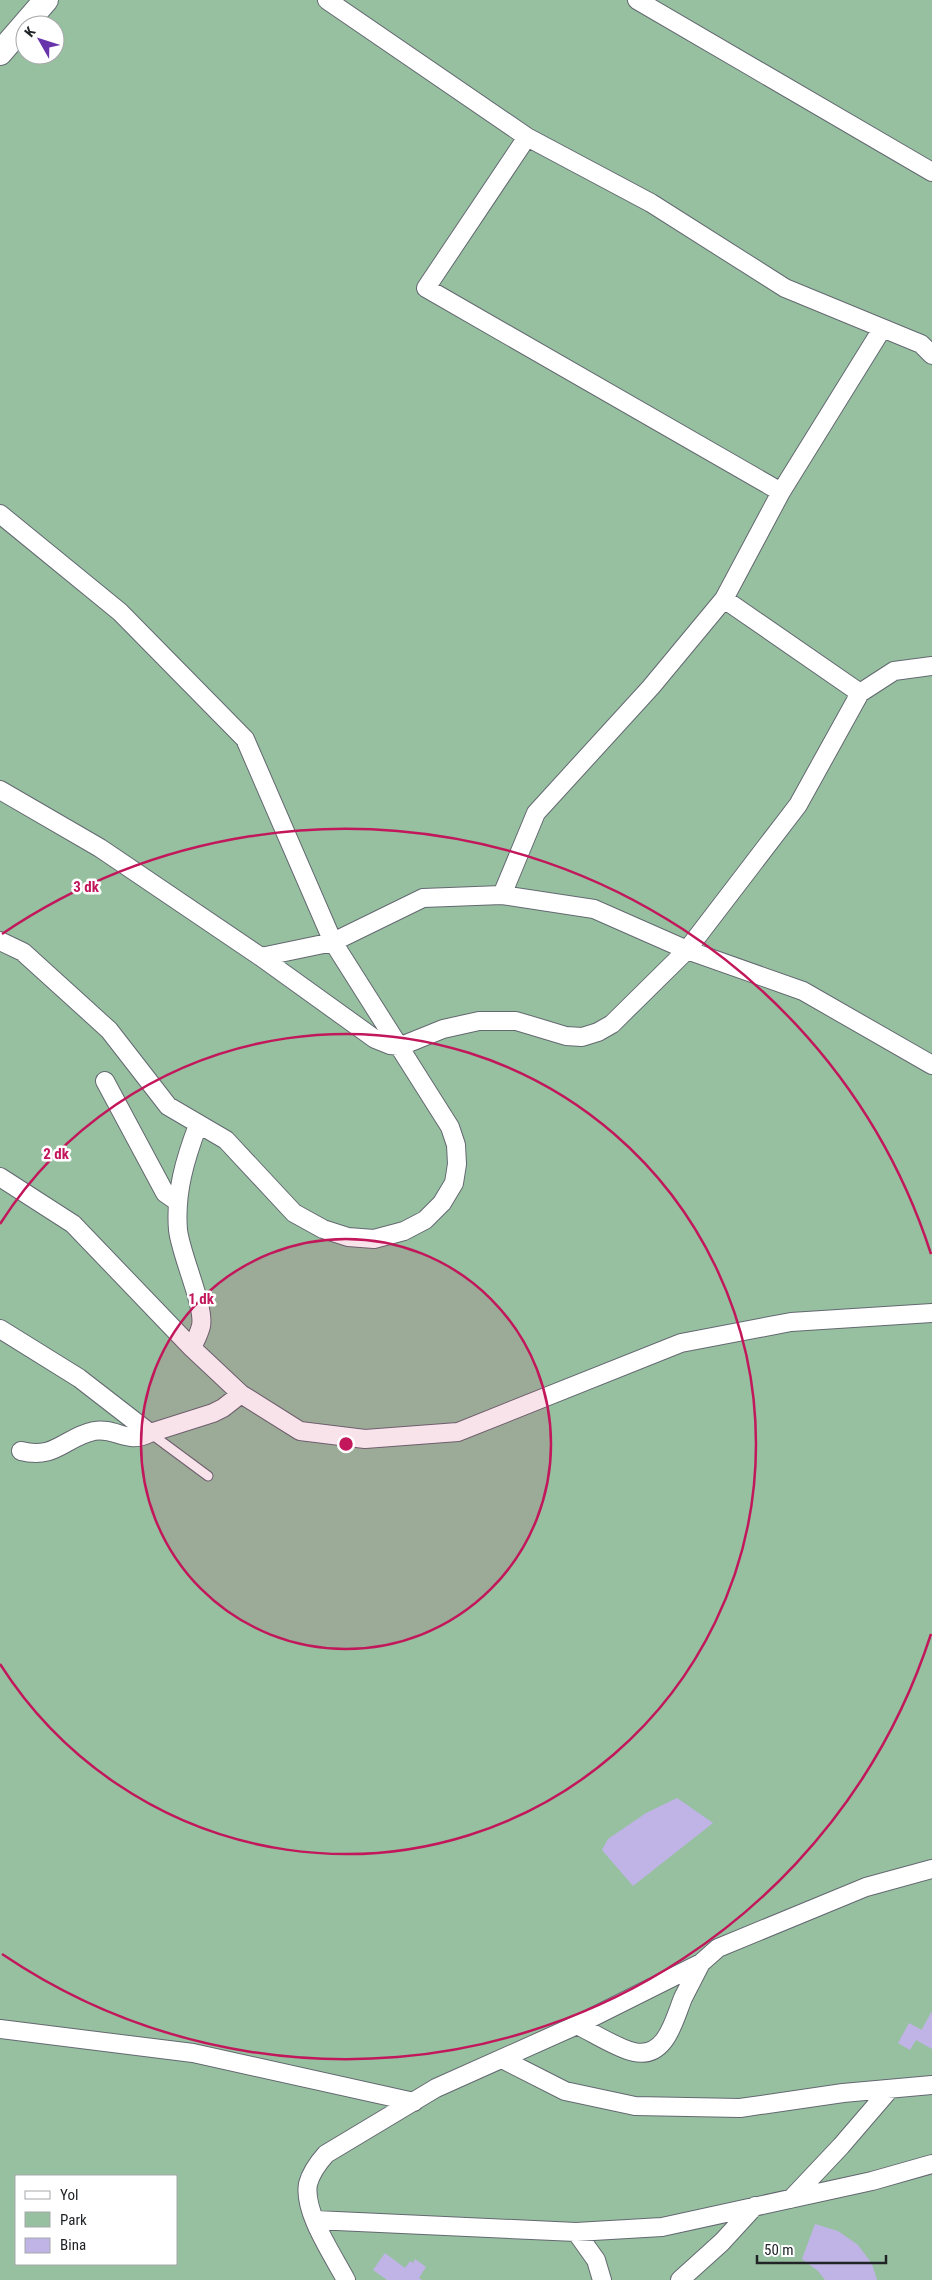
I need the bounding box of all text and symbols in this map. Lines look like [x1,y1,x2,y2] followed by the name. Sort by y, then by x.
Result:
[15,15,65,65] north arrow
[21,24,39,40] text: K
[73,878,100,896] text: 3 dk
[43,1145,70,1163] text: 2 dk
[188,1290,215,1308] text: 1 dk
[337,1435,355,1453] centre of rings
[15,2175,178,2265] legend
[60,2186,78,2204] text: Yol
[60,2211,87,2229] text: Park
[757,2232,886,2264] scale bar
[60,2236,86,2254] text: Bina
[764,2241,794,2259] text: 50 m

